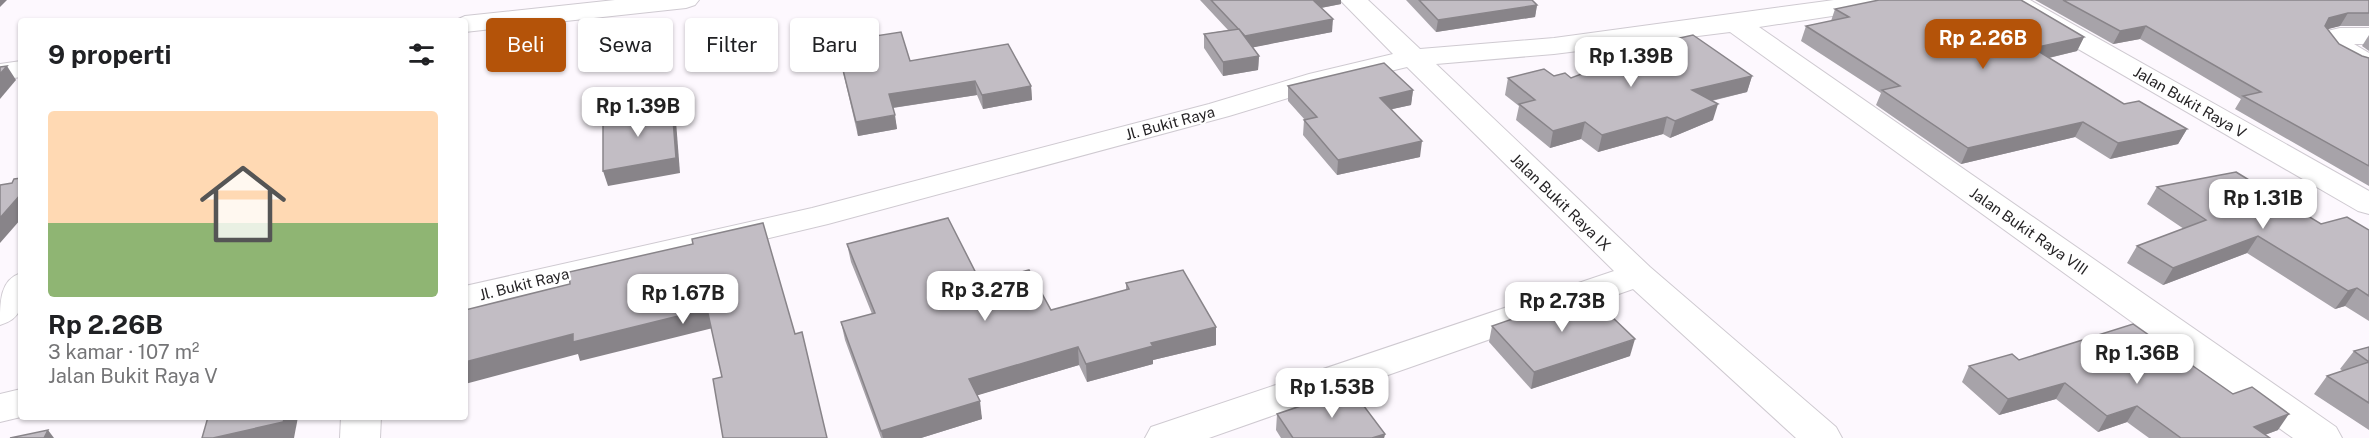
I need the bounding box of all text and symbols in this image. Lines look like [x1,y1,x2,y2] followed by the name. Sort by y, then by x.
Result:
[486,18,566,72] chip: Beli
[578,18,673,72] chip: Sewa
[685,18,778,72] chip: Filter
[790,18,879,72] chip: Baru
[1921,19,2045,70] pin: Rp 2.26B
[1939,26,2027,50] text: Rp 2.26B
[1569,37,1693,88] pin: Rp 1.39B
[405,38,438,71] icon: filters
[48,39,172,70] text: 9 properti
[1589,44,1673,68] text: Rp 1.39B
[2131,63,2249,141] street label: Jalan Bukit Raya V
[576,87,700,138] pin: Rp 1.39B
[596,94,680,118] text: Rp 1.39B
[1123,103,1217,143] street label: Jl. Bukit Raya
[189,150,297,258] icon: home
[1508,150,1614,254] street label: Jalan Bukit Raya IX
[2201,179,2325,230] pin: Rp 1.31B
[1967,184,2091,278] street label: Jalan Bukit Raya VIII
[2223,186,2303,210] text: Rp 1.31B
[477,265,571,303] street label: Jl. Bukit Raya
[923,271,1047,322] pin: Rp 3.27B
[621,274,745,325] pin: Rp 1.67B
[941,278,1029,302] text: Rp 3.27B
[641,281,725,305] text: Rp 1.67B
[1500,282,1624,333] pin: Rp 2.73B
[1519,289,1605,313] text: Rp 2.73B
[48,309,163,340] text: Rp 2.26B
[2075,334,2199,385] pin: Rp 1.36B
[48,340,199,364] text: 3 kamar · 107 m²
[2095,341,2179,365] text: Rp 1.36B
[48,364,218,388] text: Jalan Bukit Raya V
[1270,368,1394,419] pin: Rp 1.53B
[1290,375,1374,399] text: Rp 1.53B

